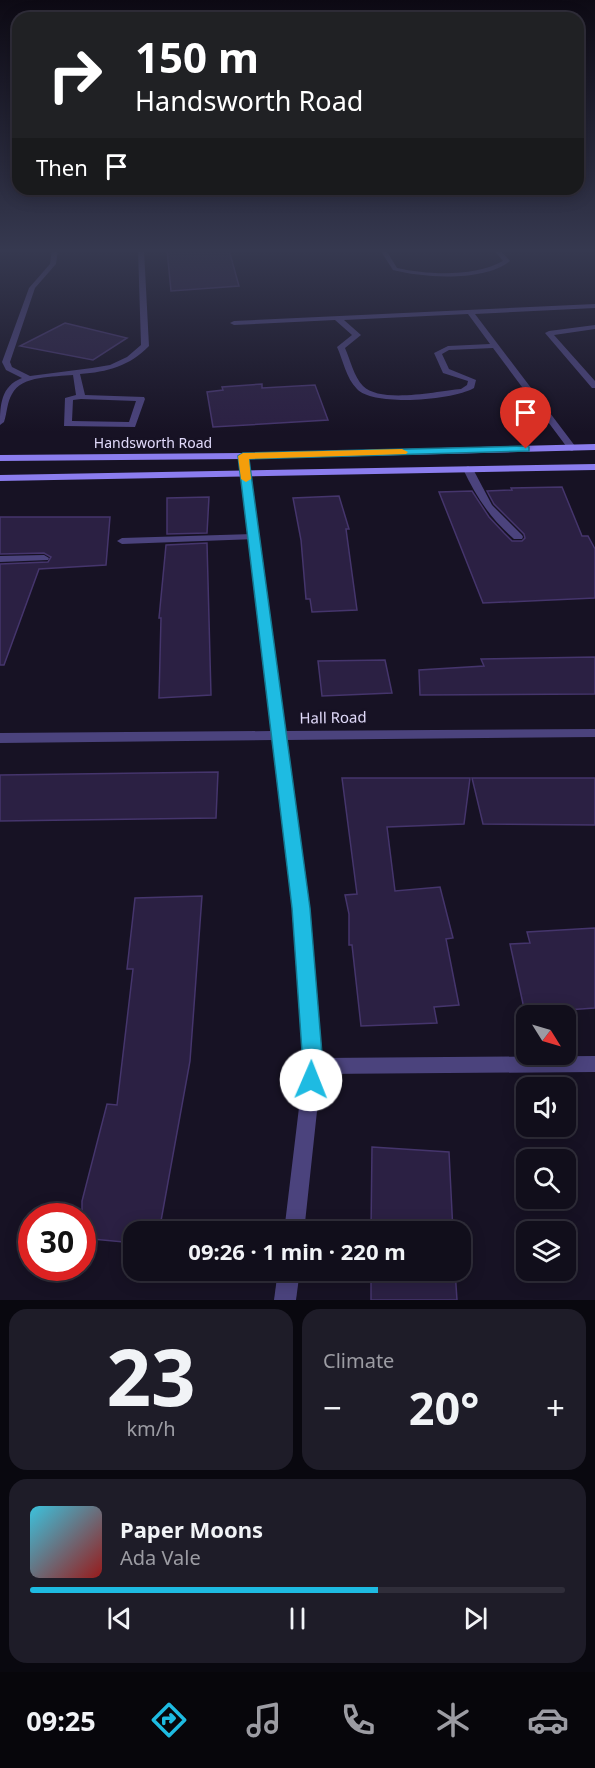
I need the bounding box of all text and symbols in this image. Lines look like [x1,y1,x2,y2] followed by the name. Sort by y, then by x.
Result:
[135,28,259,85] text: 150 m
[36,36,114,114] icon: right
[135,82,363,119] text: Handsworth Road
[100,150,133,183] icon: arrive
[36,152,88,182] text: Then
[500,387,551,449] pin
[509,396,542,429] icon: arrive
[94,433,212,452] street label: Handsworth Road
[299,706,367,728] street label: Hall Road
[516,1005,576,1065] north arrow
[516,1005,576,1281] map controls
[279,1048,343,1112] position arrow
[516,1077,576,1137] button: sound
[516,1149,576,1209] button: search
[18,1203,96,1281] speed limit sign: 30
[516,1221,576,1281] button: layers
[188,1236,406,1266] text: 09:26 · 1 min · 220 m
[106,1323,196,1429] text: 23
[323,1347,394,1374] text: Climate
[409,1377,479,1438] text: 20°
[323,1385,342,1430] text: −
[546,1385,565,1430] text: +
[126,1415,176,1442] text: km/h
[120,1514,263,1544] text: Paper Moons
[120,1544,201,1571] text: Ada Vale
[103,1602,136,1635] icon: previous
[281,1602,314,1635] icon: pause
[459,1602,492,1635] icon: next
[148,1699,190,1741] icon: directions
[243,1699,285,1741] icon: music
[337,1699,379,1741] icon: phone
[432,1699,474,1741] icon: climate
[527,1699,569,1741] icon: car
[26,1702,96,1739] text: 09:25

